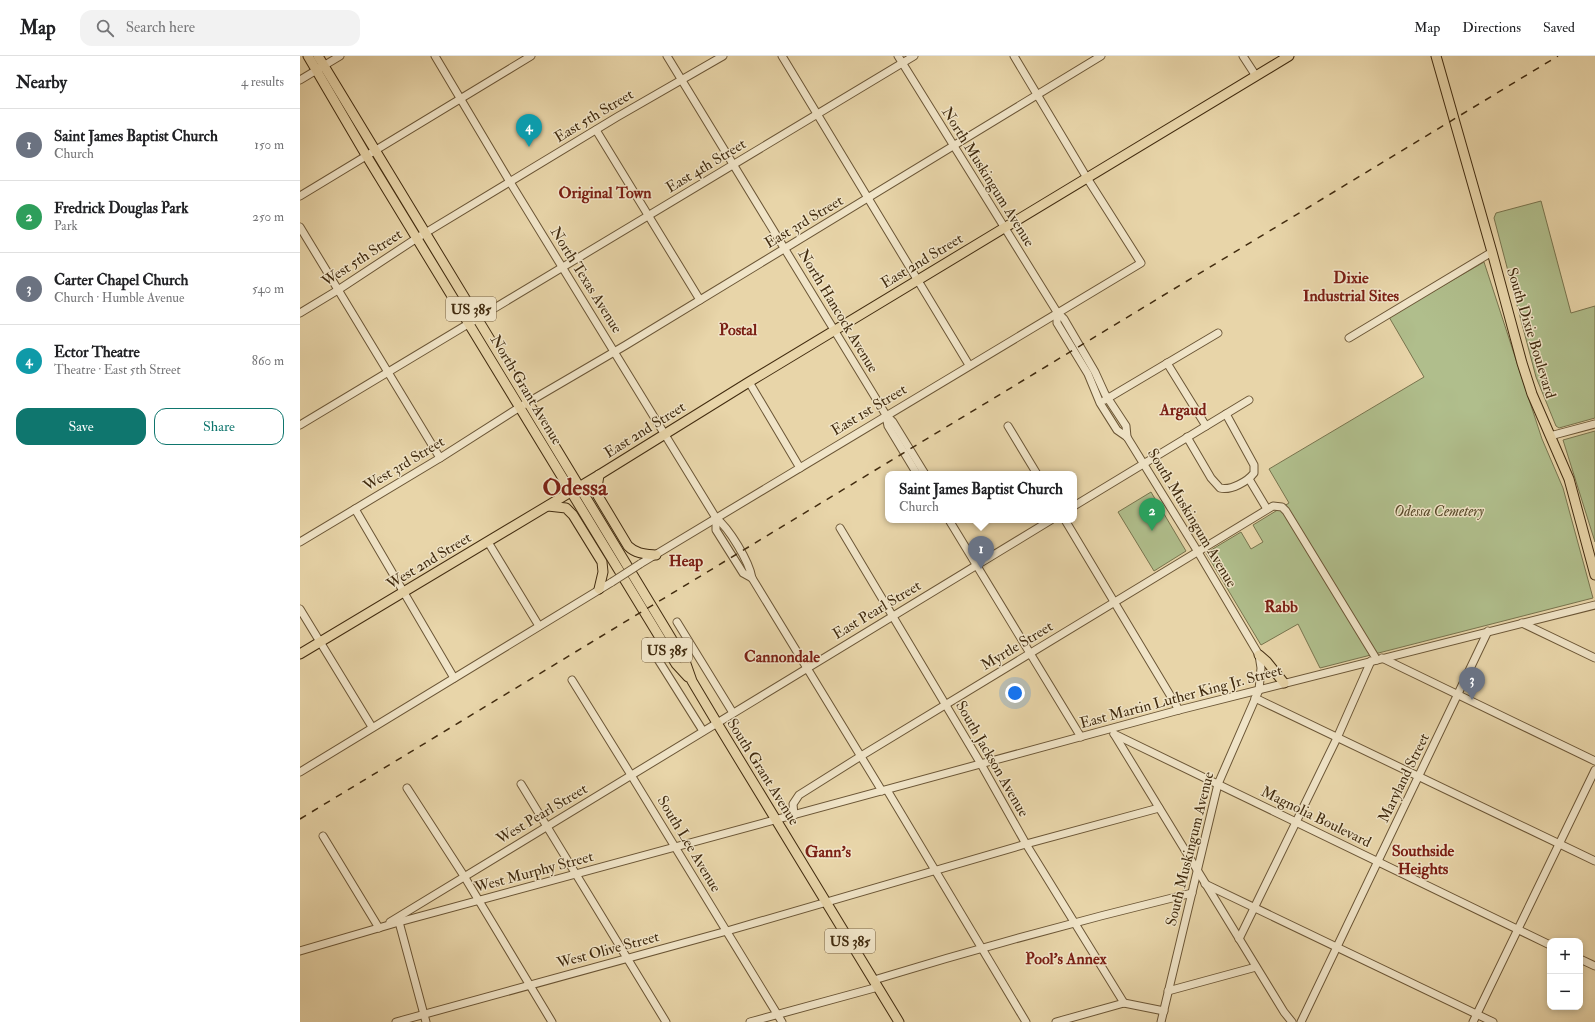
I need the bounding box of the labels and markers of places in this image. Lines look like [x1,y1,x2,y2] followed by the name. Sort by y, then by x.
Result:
[516,114,542,147] pin: 4
[1139,498,1165,531] pin: 2
[968,536,994,569] pin: 1
[1459,667,1485,700] pin: 3

